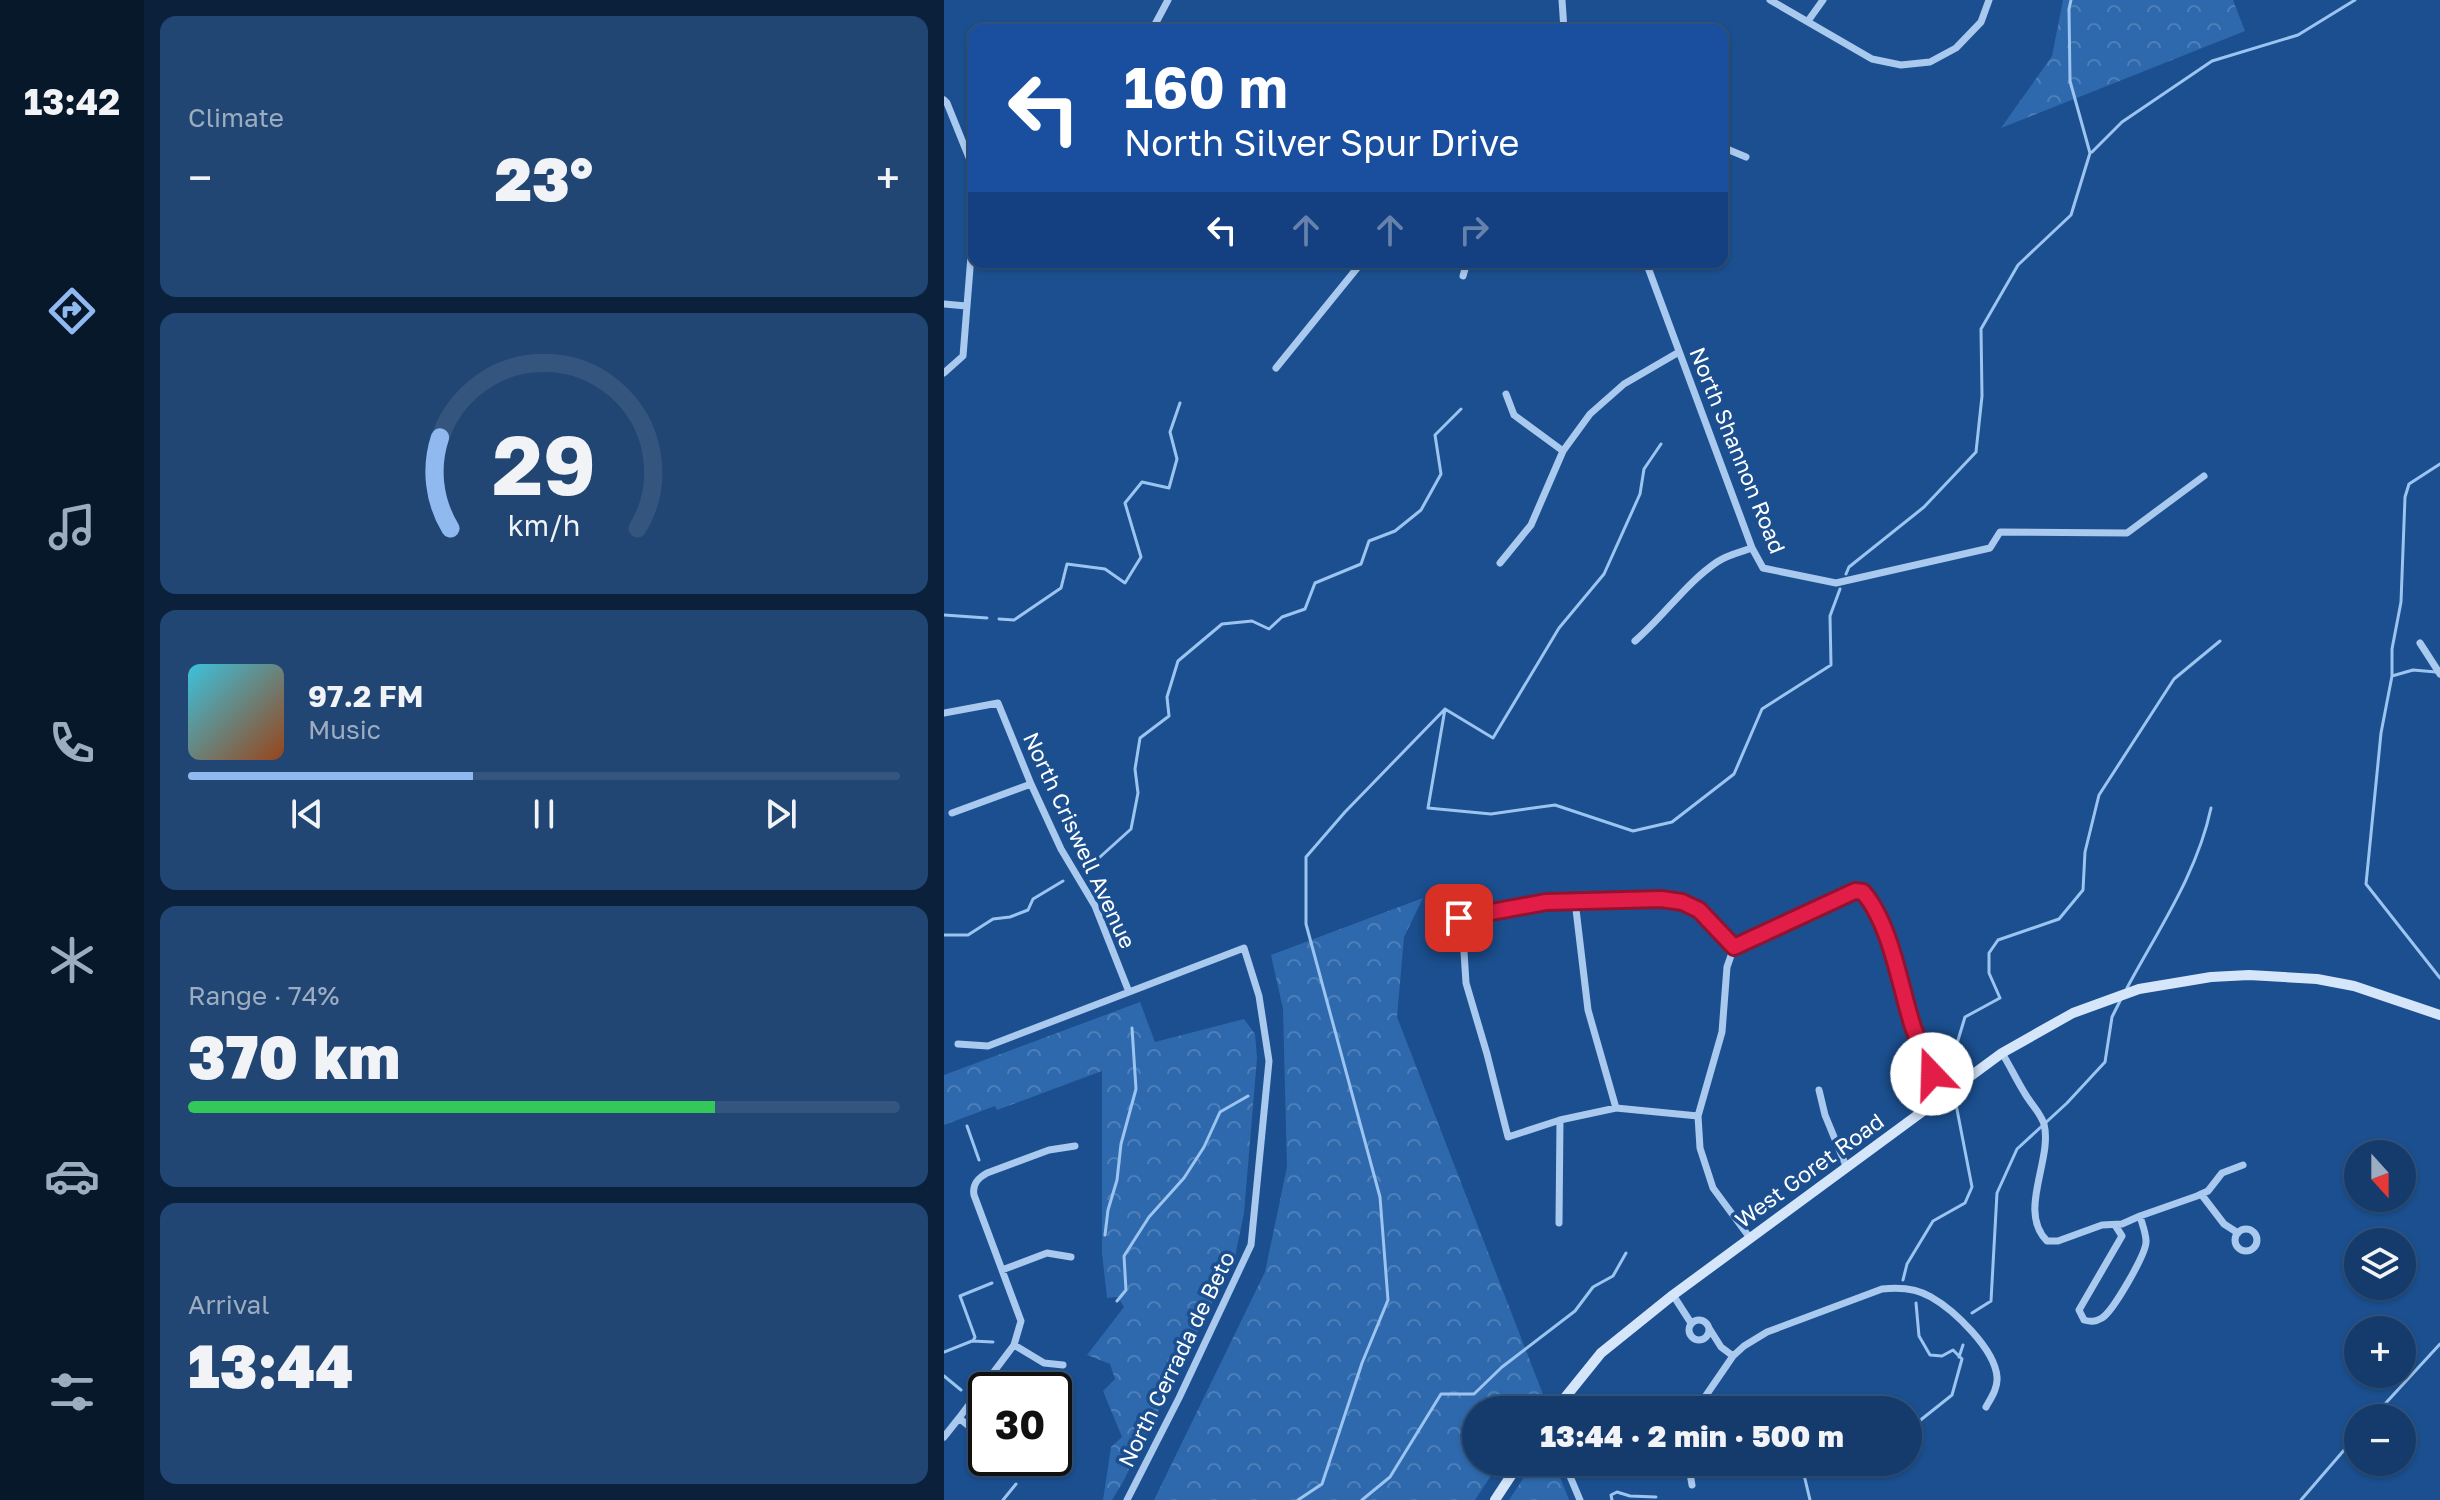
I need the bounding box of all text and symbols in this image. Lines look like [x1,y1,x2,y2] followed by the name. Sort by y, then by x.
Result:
[1124,53,1288,120] text: 160 m
[992,56,1096,160] icon: left
[24,80,120,123] text: 13:42
[188,102,284,133] text: Climate
[1124,121,1519,164] text: North Silver Spur Drive
[495,142,593,214] text: 23°
[188,151,212,204] text: −
[876,151,900,204] text: +
[1200,208,1244,252] icon: left
[1284,208,1328,252] icon: ahead
[1368,208,1412,252] icon: ahead
[1452,208,1496,252] icon: right
[44,283,100,339] icon: directions
[1684,343,1792,557] street label: North Shannon Road
[492,413,596,513] text: 29
[44,499,100,555] icon: music
[508,508,580,542] text: km/h
[308,678,423,714] text: 97.2 FM
[308,714,381,745] text: Music
[44,715,100,771] icon: phone
[1018,728,1142,952] street label: North Criswell Avenue
[285,792,329,836] icon: previous
[522,792,566,836] icon: pause
[759,792,803,836] icon: next
[1425,884,1493,952] pin
[1437,896,1481,940] icon: arrive
[44,932,100,988] icon: climate
[188,980,339,1011] text: Range · 74%
[188,1020,400,1092] text: 370 km
[1890,1032,1974,1116] position arrow
[1729,1107,1889,1233] street label: West Goret Road
[2344,1140,2416,1212] north arrow
[2344,1140,2416,1476] map controls
[44,1148,100,1204] icon: car
[2344,1228,2416,1300] button: layers
[1112,1247,1240,1471] street label: North Cerrada de Beto
[188,1289,269,1320] text: Arrival
[2344,1316,2416,1388] button: +
[188,1329,353,1401] text: 13:44
[44,1364,100,1420] icon: filters
[968,1372,1072,1476] speed limit sign: 30
[2344,1404,2416,1476] button: −
[1540,1418,1844,1454] text: 13:44 · 2 min · 500 m

